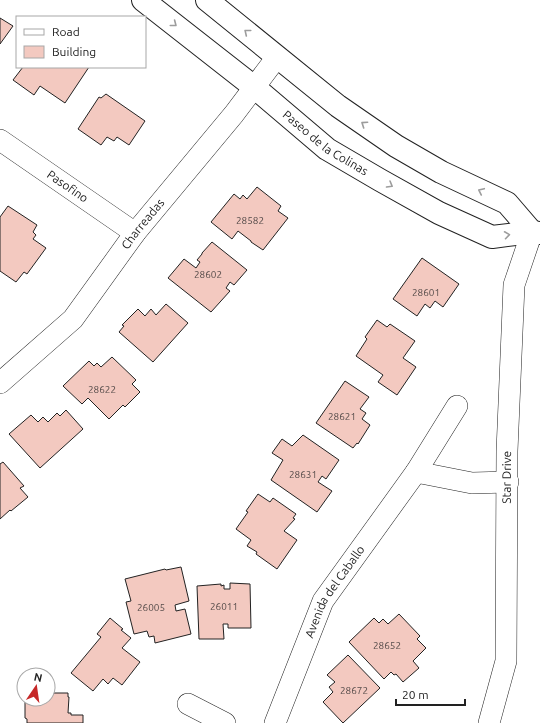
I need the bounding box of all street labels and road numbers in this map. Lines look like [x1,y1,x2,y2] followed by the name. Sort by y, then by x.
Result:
[281,108,370,178] street label: Paseo de la Colinas
[45,167,91,205] street label: Pasofino
[119,196,167,251] street label: Charreadas
[500,451,513,504] street label: Star Drive
[302,543,367,639] street label: Avenida del Caballo

